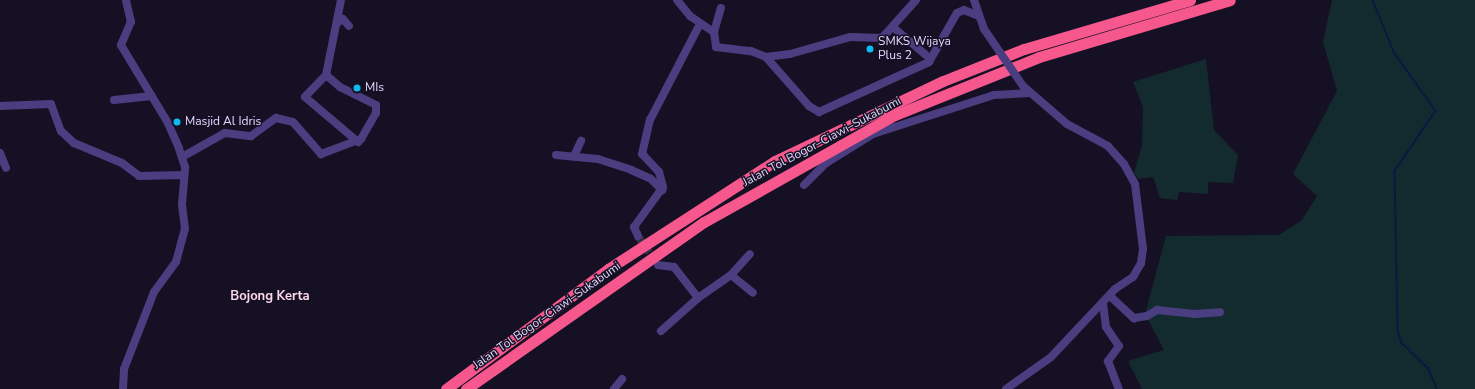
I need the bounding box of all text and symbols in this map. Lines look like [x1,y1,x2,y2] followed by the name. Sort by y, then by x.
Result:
[878,35,951,63] place label: SMKS Wijaya Plus 2
[865,44,875,54] marker: SMKS Wijaya Plus 2
[365,81,384,95] place label: MIs
[352,83,362,93] marker: MIs
[740,94,904,190] street label: Jalan Tol Bogor–Ciawi–Sukabumi
[185,115,261,129] place label: Masjid Al Idris
[172,117,182,127] marker: Masjid Al Idris
[470,259,624,373] street label: Jalan Tol Bogor–Ciawi–Sukabumi
[230,288,310,304] district label: Bojong Kerta

